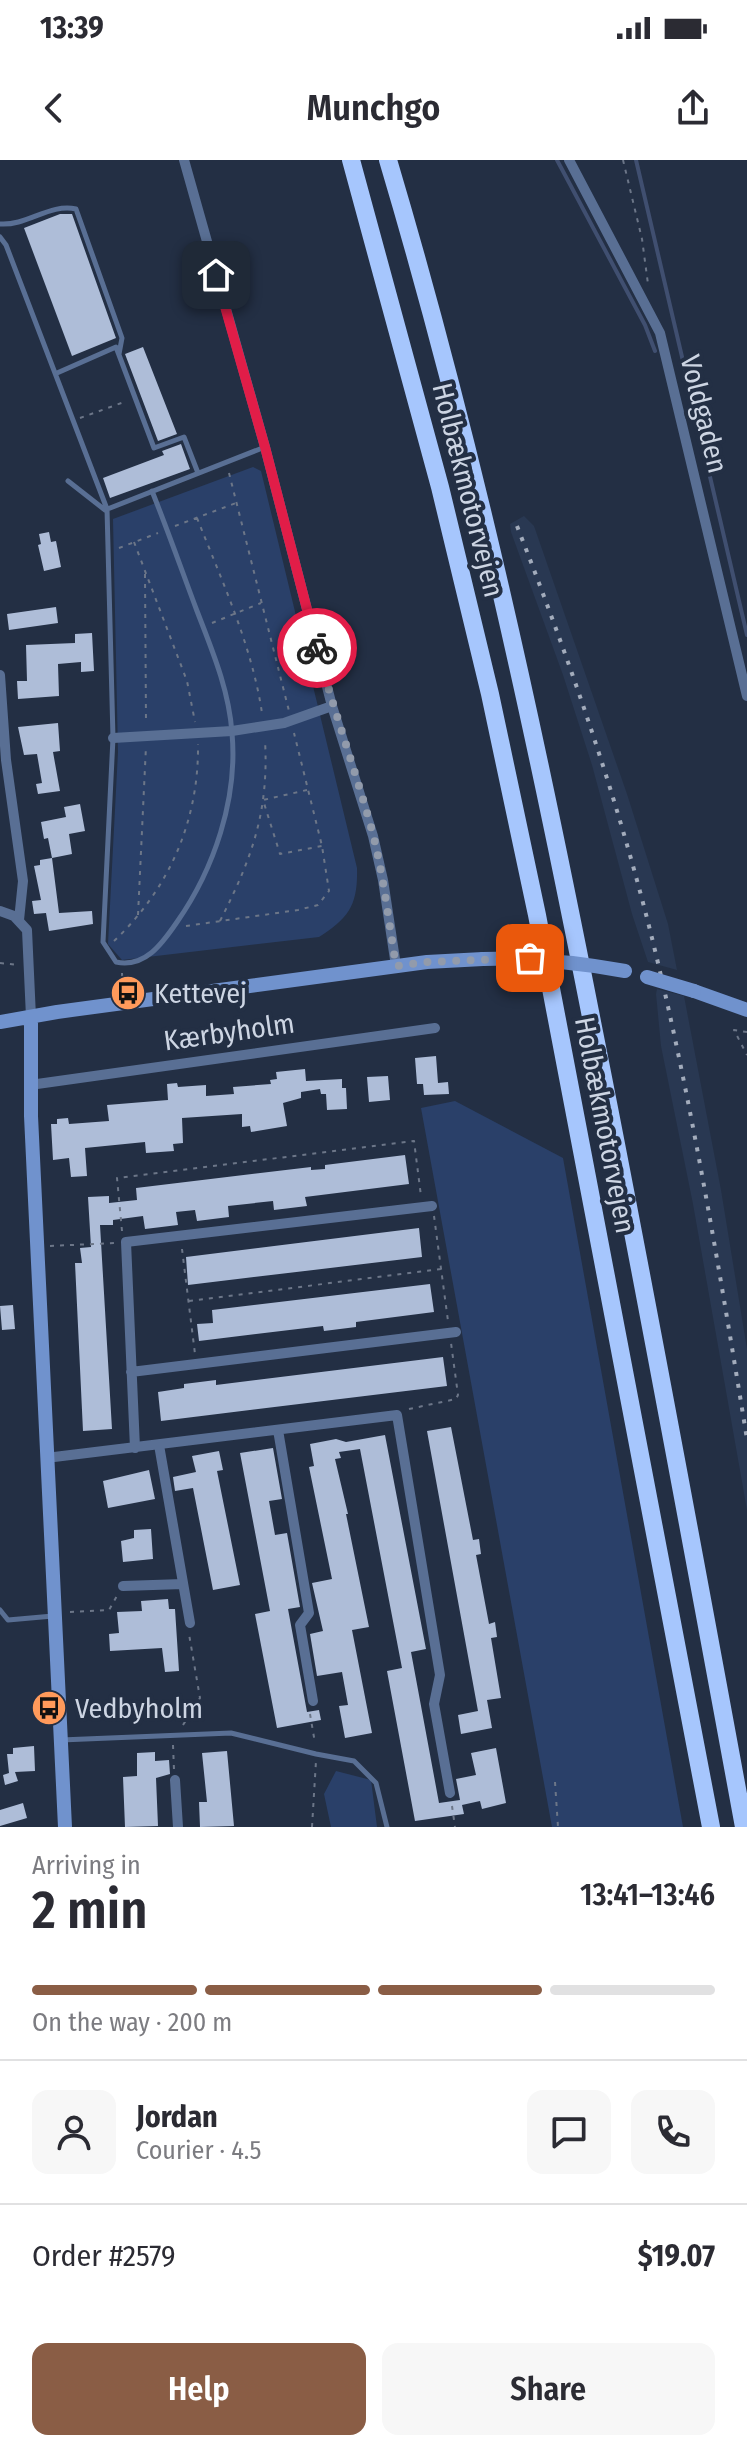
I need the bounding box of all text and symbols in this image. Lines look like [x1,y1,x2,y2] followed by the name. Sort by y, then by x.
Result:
[40,10,104,46] text: 13:39
[32,86,76,130] icon: back
[306,86,441,130] text: Munchgo
[671,86,715,130] icon: share
[182,241,250,309] pin
[194,253,238,297] icon: home
[673,352,735,476] street label: Voldgaden
[425,379,511,601] street label: Holbækmotorvejen
[277,608,357,688] courier
[295,626,339,670] icon: bike
[496,924,564,992] pin
[508,936,552,980] icon: bag
[109,974,147,1012] bus stop icon: Kettevej
[154,977,247,1010] place label: Kettevej
[162,1007,296,1057] street label: Kærbyholm
[568,1014,642,1236] street label: Holbækmotorvejen
[30,1689,68,1727] bus stop icon: Vedbyholm
[75,1692,203,1725] place label: Vedbyholm
[32,1850,141,1881] text: Arriving in
[580,1877,715,1913] text: 13:41–13:46
[32,1879,148,1942] text: 2 min
[32,2007,232,2038] text: On the way · 200 m
[32,2090,116,2174] button: person
[527,2090,611,2174] button: chat
[631,2090,715,2174] button: phone
[136,2099,218,2135] text: Jordan
[136,2135,262,2166] text: Courier · 4.5
[32,2238,175,2274] text: Order #2579
[638,2238,715,2274] text: $19.07
[32,2343,366,2435] button: Help
[382,2343,715,2435] button: Share

